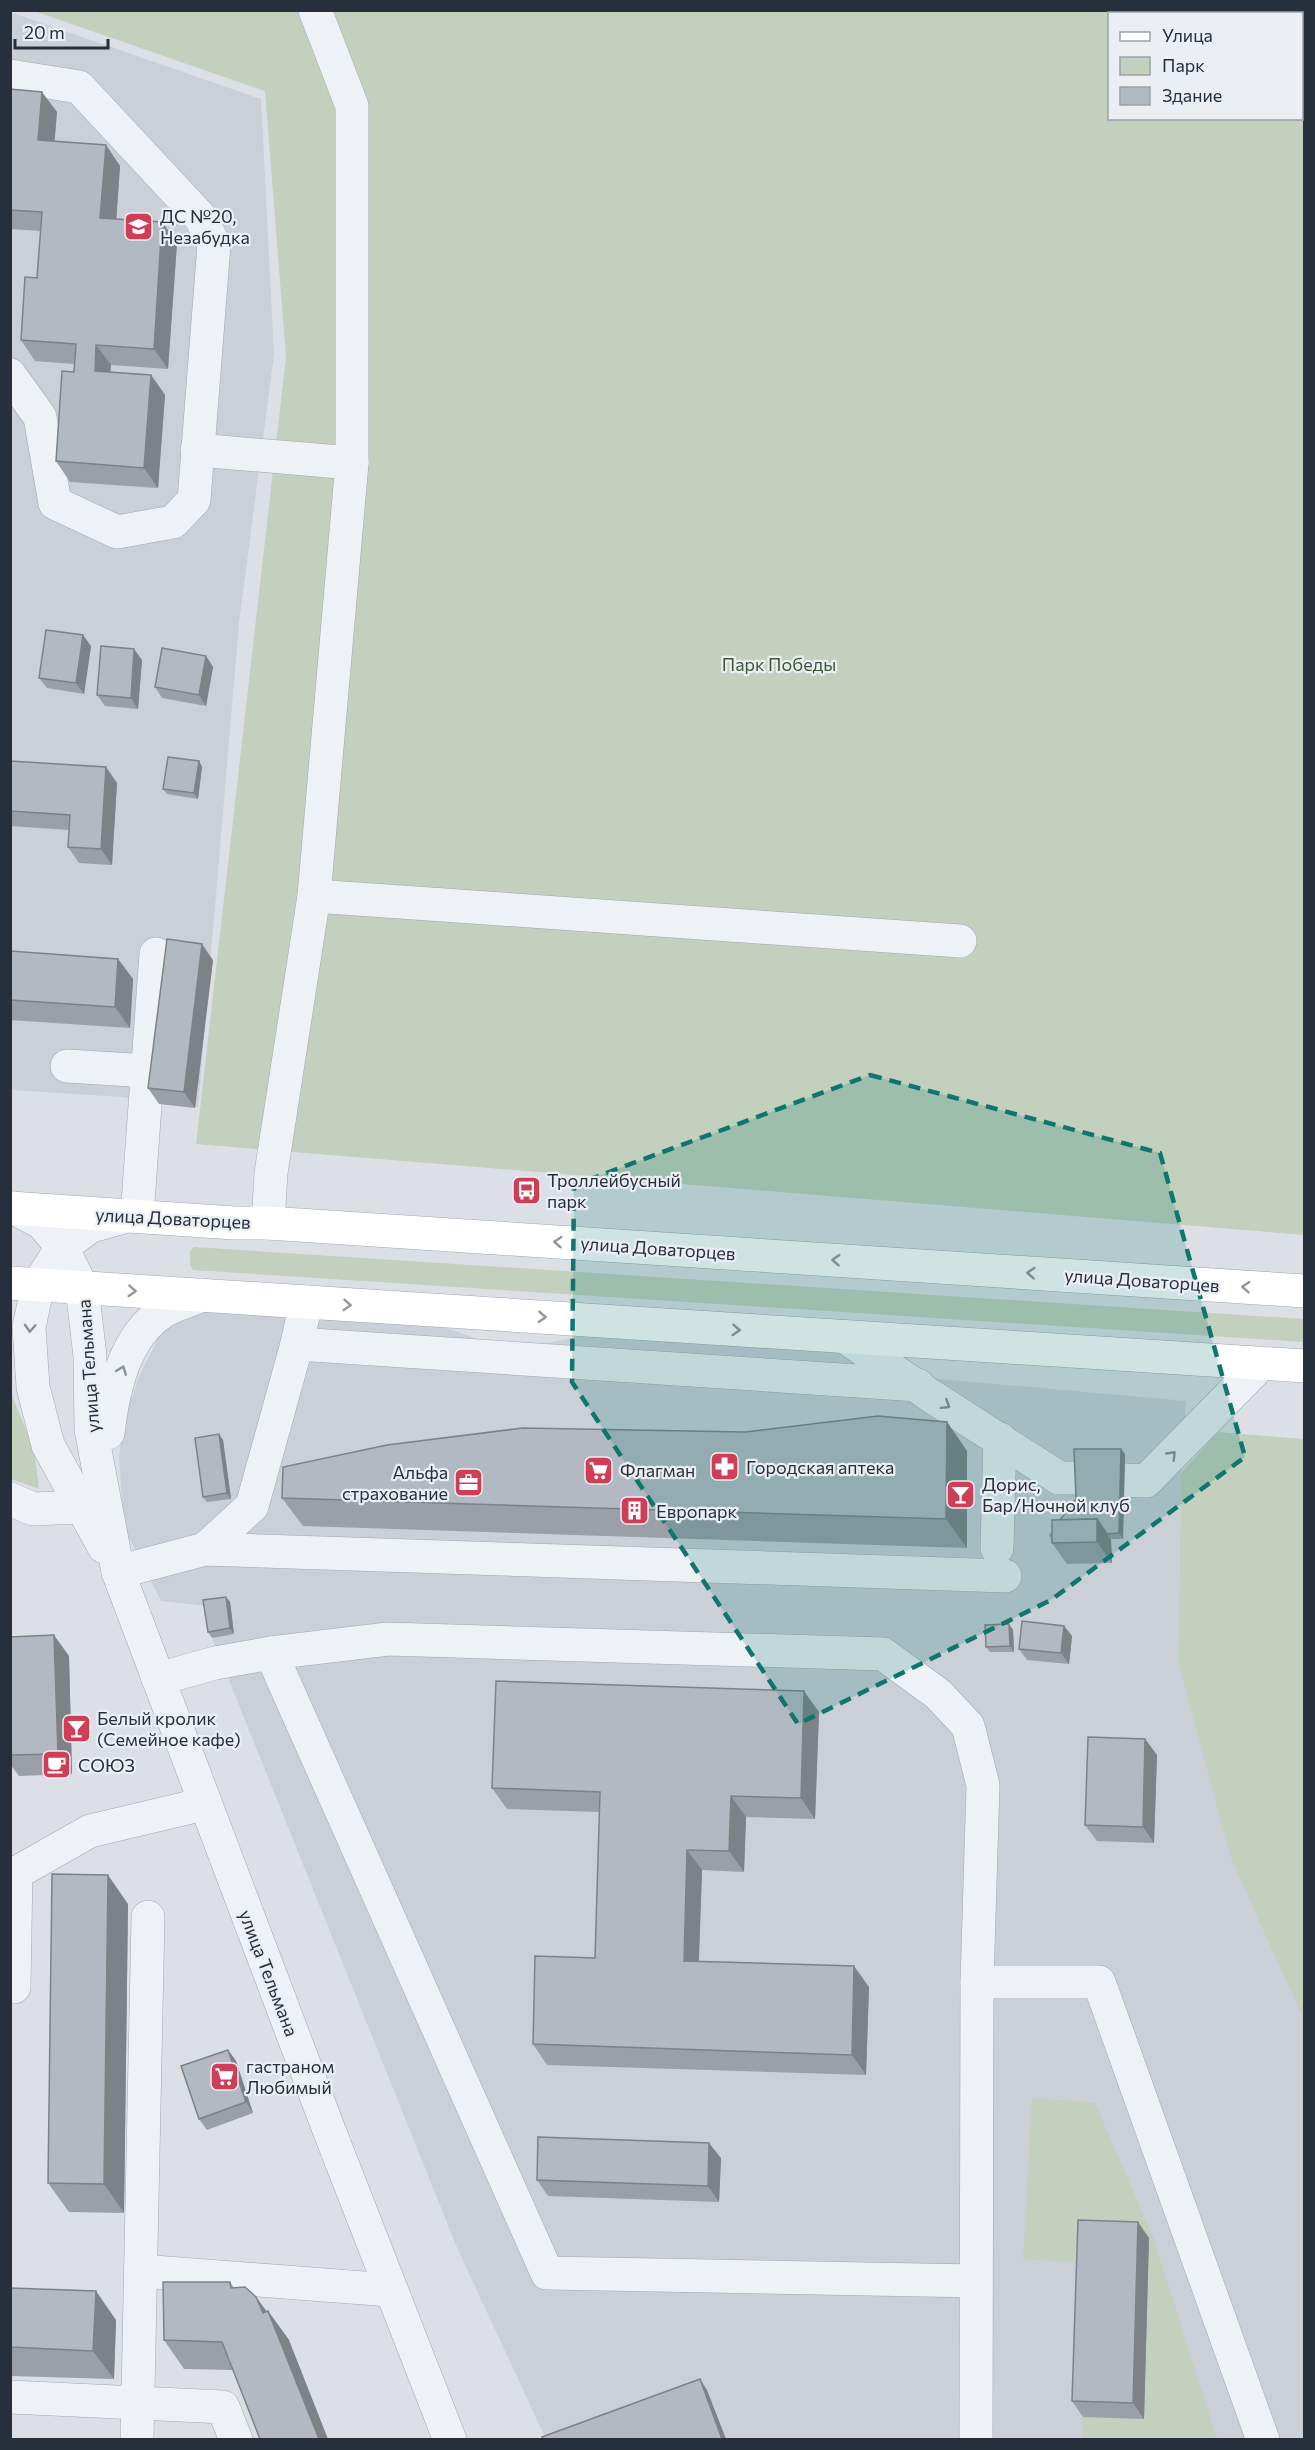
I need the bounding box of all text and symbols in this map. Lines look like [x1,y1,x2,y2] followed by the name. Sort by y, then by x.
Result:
[15,12,108,50] scale bar
[1108,12,1303,120] legend
[24,21,65,43] text: 20 m
[1162,24,1213,46] text: Улица
[1162,54,1205,76] text: Парк
[1162,84,1222,106] text: Здание
[160,205,250,248] place label: ДС №20, Незабудка
[123,210,155,242] school or university icon: ДС №20, Незабудка
[722,653,836,675] park label: Парк Победы
[547,1169,681,1212] place label: Троллейбусный парк
[510,1174,542,1206] bus stop icon: Троллейбусный парк
[95,1203,251,1233] street label: улица Доваторцев
[580,1232,736,1264] street label: улица Доваторцев
[553,1235,562,1248] one-way arrow
[831,1254,841,1267] one-way arrow
[1064,1264,1220,1296] street label: улица Доваторцев
[1026,1267,1035,1280] one-way arrow
[1242,1281,1251,1294] one-way arrow
[127,1284,136,1297] one-way arrow
[343,1298,352,1311] one-way arrow
[72,1299,104,1433] street label: улица Тельмана
[537,1311,546,1324] one-way arrow
[24,1323,37,1332] one-way arrow
[732,1323,741,1336] one-way arrow
[115,1365,127,1376] one-way arrow
[939,1398,950,1409] one-way arrow
[709,1451,741,1483] pharmacy icon: Городская аптека
[1164,1451,1175,1462] one-way arrow
[583,1454,615,1486] supermarket icon: Флагман
[746,1456,894,1478] place label: Городская аптека
[620,1459,695,1481] place label: Флагман
[342,1461,448,1504] place label: Альфа страхование
[453,1466,485,1498] office icon: Альфа страхование
[982,1473,1130,1516] place label: Дорис, Бар/Ночной клуб
[945,1478,977,1510] bar icon: Дорис, Бар/Ночной клуб
[619,1495,651,1527] building icon: Европарк
[656,1500,738,1522] place label: Европарк
[97,1707,241,1750] place label: Белый кролик (Семейное кафе)
[60,1712,92,1744] bar icon: Белый кролик (Семейное кафе)
[41,1749,73,1781] cafe icon: СОЮЗ
[78,1754,135,1776] place label: СОЮЗ
[235,1907,303,2039] street label: улица Тельмана
[246,2055,334,2098] place label: гастраном Любимый
[209,2060,241,2092] supermarket icon: гастраном Любимый

